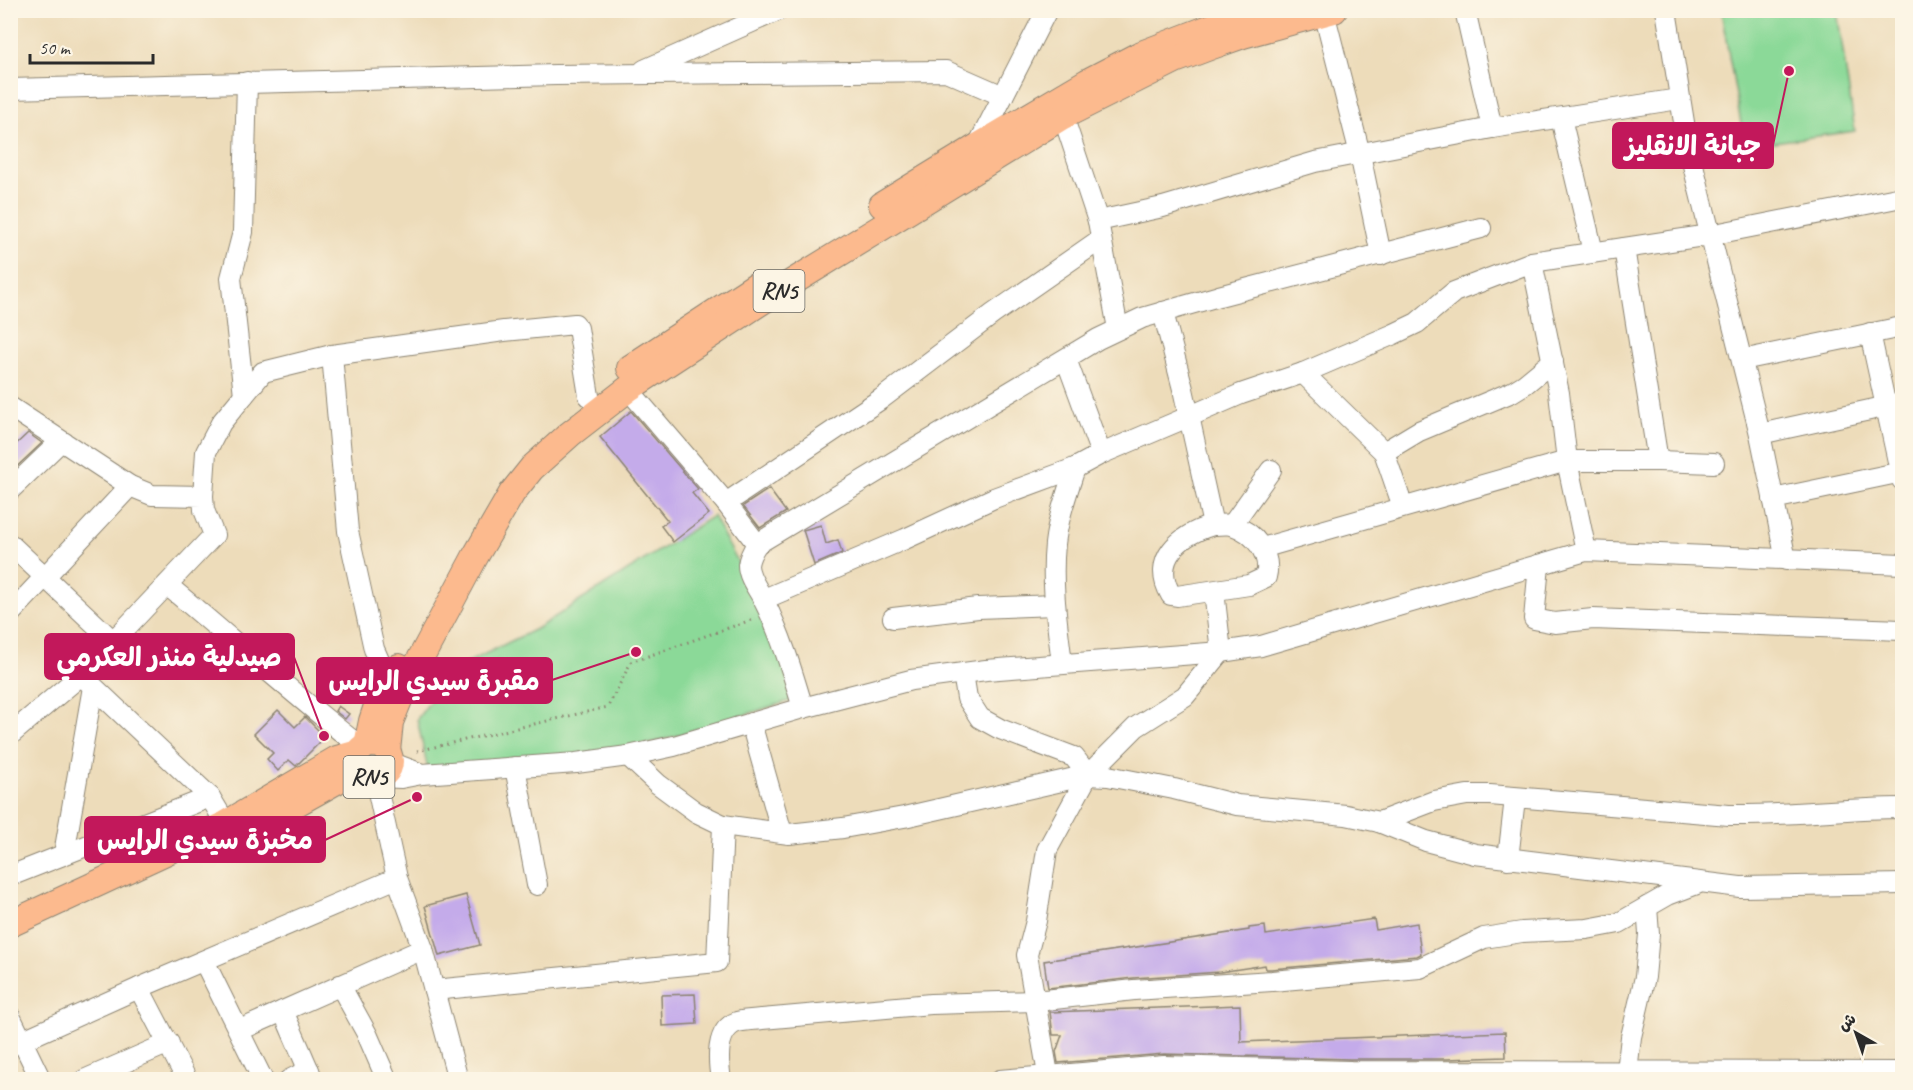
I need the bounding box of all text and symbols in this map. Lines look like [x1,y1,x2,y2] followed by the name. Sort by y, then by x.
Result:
[30,27,153,65] scale bar
[39,37,72,59] text: 50 m
[1613,123,1773,168] callout: جبانة الانقليز
[1622,129,1761,163] text: جبانة الانقليز
[754,270,804,312] road number: RN5
[45,634,294,679] callout: صيدلية منذر العكرمي
[56,640,282,681] text: صيدلية منذر العكرمي
[317,658,552,703] callout: مقبرة سيدي الرايس
[328,664,540,701] text: مقبرة سيدي الرايس
[344,756,394,798] road number: RN5
[85,817,325,862] callout: مخبزة سيدي الرايس
[97,823,313,860] text: مخبزة سيدي الرايس
[1826,1003,1886,1063] north arrow
[1834,1009,1860,1036] text: ش

